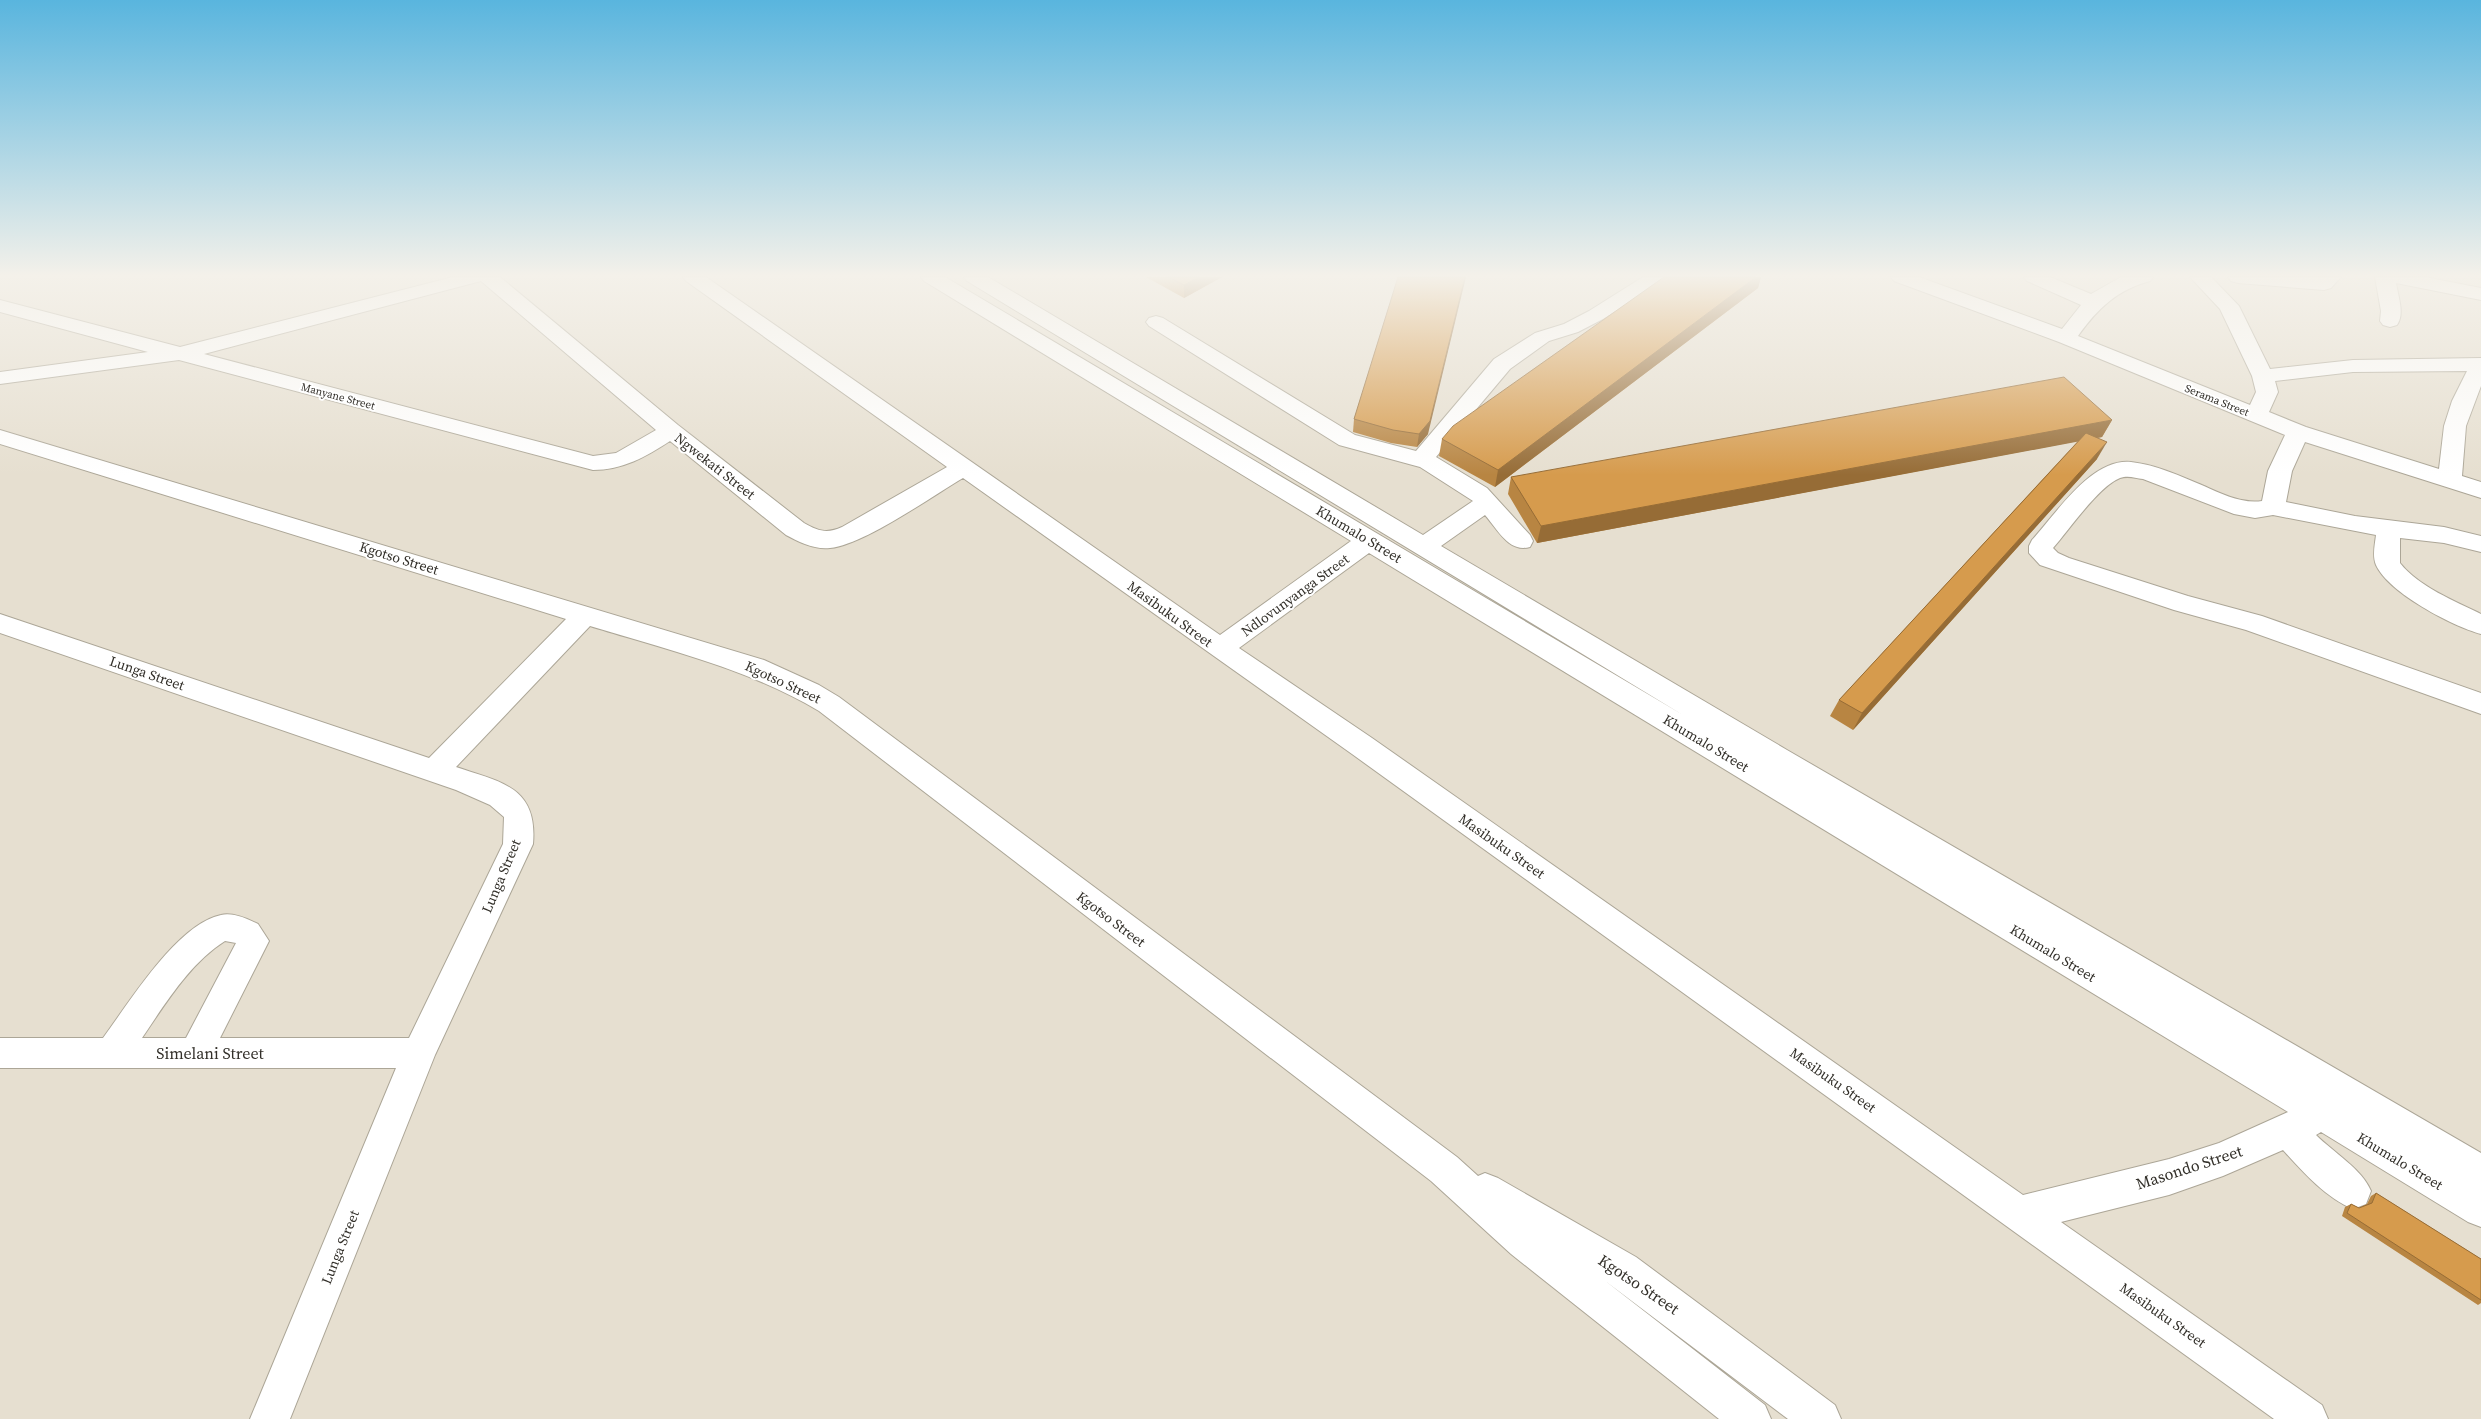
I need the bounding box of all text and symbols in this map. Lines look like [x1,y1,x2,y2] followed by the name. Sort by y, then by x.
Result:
[299,379,377,414] street label: Manyane Street
[2183,381,2251,420] street label: Serama Street
[670,428,760,504] street label: Ngwekati Street
[1312,500,1406,568] street label: Khumalo Street
[357,537,441,580] street label: Kgotso Street
[1237,549,1354,641] street label: Ndlovunyanga Street
[1123,576,1217,652] street label: Masibuku Street
[107,651,188,695] street label: Lunga Street
[742,656,825,708] street label: Kgotso Street
[1659,709,1753,777] street label: Khumalo Street
[1455,809,1550,883] street label: Masibuku Street
[477,836,526,916] street label: Lunga Street
[1072,886,1150,952] street label: Kgotso Street
[2006,919,2100,987] street label: Khumalo Street
[156,1042,265,1064] street label: Simelani Street
[1786,1043,1881,1117] street label: Masibuku Street
[2353,1127,2447,1195] street label: Khumalo Street
[2133,1139,2246,1195] street label: Masondo Street
[316,1207,364,1287] street label: Lunga Street
[1594,1249,1684,1320] street label: Kgotso Street
[2116,1278,2211,1352] street label: Masibuku Street

